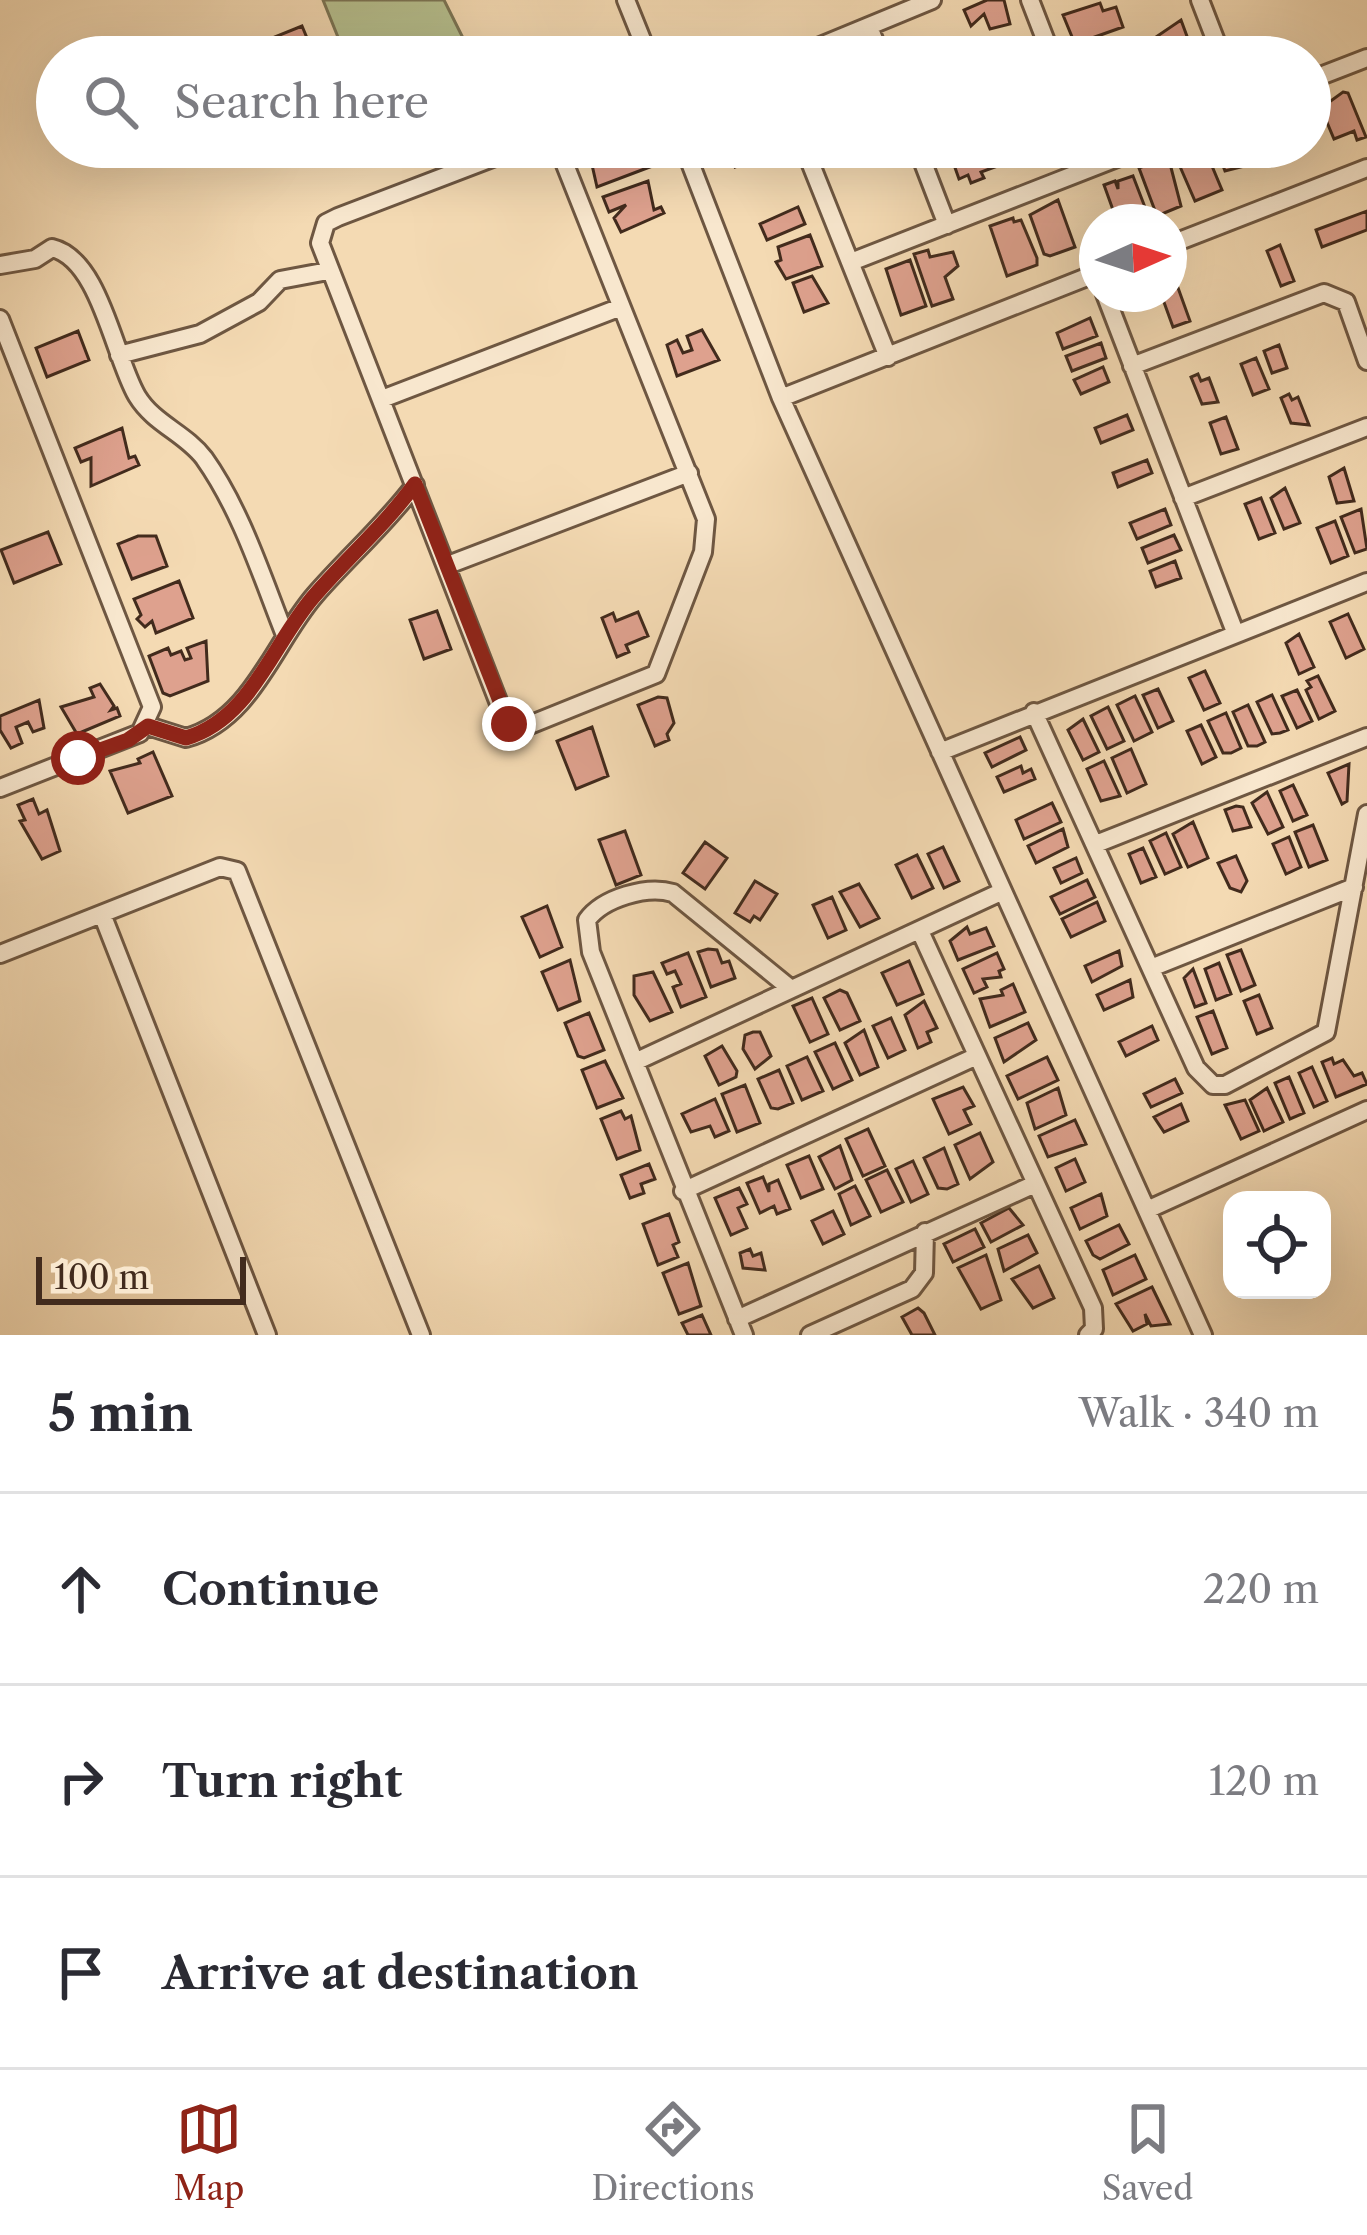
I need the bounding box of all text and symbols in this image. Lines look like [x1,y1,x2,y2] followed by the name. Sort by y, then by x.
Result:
[36,36,1331,168] search box
[78,69,144,135] icon: search
[174,74,429,130] text: Search here
[1079,204,1187,312] north arrow
[482,697,536,751] route end
[51,731,105,785] route start
[1223,1191,1331,1299] map controls
[1223,1191,1331,1299] button: locate
[36,1251,246,1304] scale bar
[54,1257,149,1298] text: 100 m
[48,1382,193,1444] text: 5 min
[1079,1389,1319,1437] text: Walk · 340 m
[48,1556,114,1622] icon: ahead
[162,1561,379,1617] text: Continue
[1203,1565,1319,1613] text: 220 m
[48,1748,114,1814] icon: right
[162,1753,402,1809] text: Turn right
[1209,1757,1319,1805] text: 120 m
[48,1940,114,2006] icon: arrive
[162,1945,639,2001] text: Arrive at destination
[174,2096,244,2209] tab: Map
[592,2096,755,2209] tab: Directions
[1102,2096,1193,2209] tab: Saved

